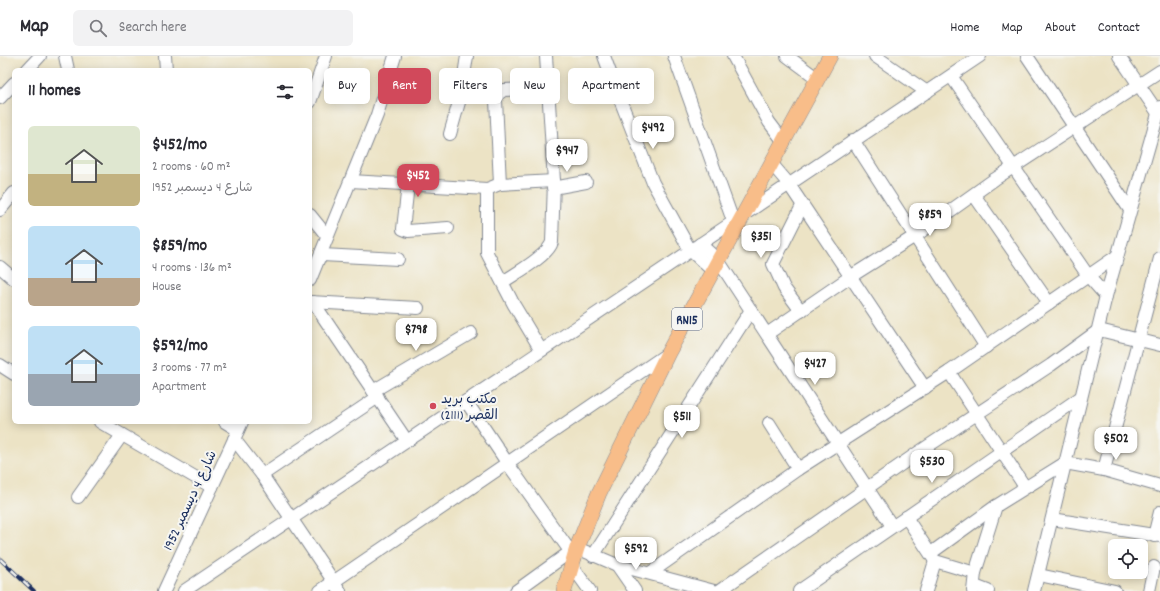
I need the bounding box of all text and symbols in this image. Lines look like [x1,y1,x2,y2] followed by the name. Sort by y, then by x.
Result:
[73,10,353,46] search box
[20,14,49,41] text: Map
[87,17,109,39] icon: search
[119,17,187,39] text: Search here
[950,18,979,38] text: Home
[1001,18,1023,38] text: Map
[1045,18,1076,38] text: About
[1098,18,1140,38] text: Contact
[324,68,370,104] chip: Buy
[378,68,431,104] chip: Rent
[439,68,502,104] chip: Filters
[510,68,560,104] chip: New
[568,68,654,104] chip: Apartment
[28,80,81,104] text: 11 homes
[274,81,296,103] icon: filters
[629,116,677,150] pin: $492
[641,119,665,138] text: $492
[152,134,207,158] text: $452/mo
[543,139,591,173] pin: $947
[60,142,108,190] icon: home
[556,142,578,161] text: $947
[152,158,230,177] text: 2 rooms · 60 m²
[394,164,442,198] pin: $452
[406,167,430,186] text: $452
[152,179,253,198] text: شارع 4 ديسمبر 1952
[906,203,954,237] pin: $859
[918,206,942,225] text: $859
[737,225,785,259] pin: $351
[750,228,772,247] text: $351
[152,235,207,259] text: $859/mo
[60,242,108,290] icon: home
[152,259,232,278] text: 4 rooms · 136 m²
[152,278,181,297] text: House
[672,308,702,330] road number: RN15
[392,318,440,352] pin: $798
[405,321,427,340] text: $798
[152,335,208,359] text: $592/mo
[60,342,108,390] icon: home
[791,352,839,386] pin: $427
[804,355,826,374] text: $427
[152,359,227,378] text: 3 rooms · 77 m²
[152,378,206,397] text: Apartment
[441,390,498,426] place label: مكتب بريد القصر (2111)
[428,401,438,411] marker: مكتب بريد القصر (2111)
[658,405,706,439] pin: $511
[673,408,691,427] text: $511
[1092,427,1140,461] pin: $502
[1103,430,1129,449] text: $502
[159,448,223,554] street label: شارع 4 ديسمبر 1952
[908,450,956,484] pin: $530
[919,453,945,472] text: $530
[612,537,660,571] pin: $592
[1108,539,1148,579] map controls
[1108,539,1148,579] button: locate
[624,540,648,559] text: $592

